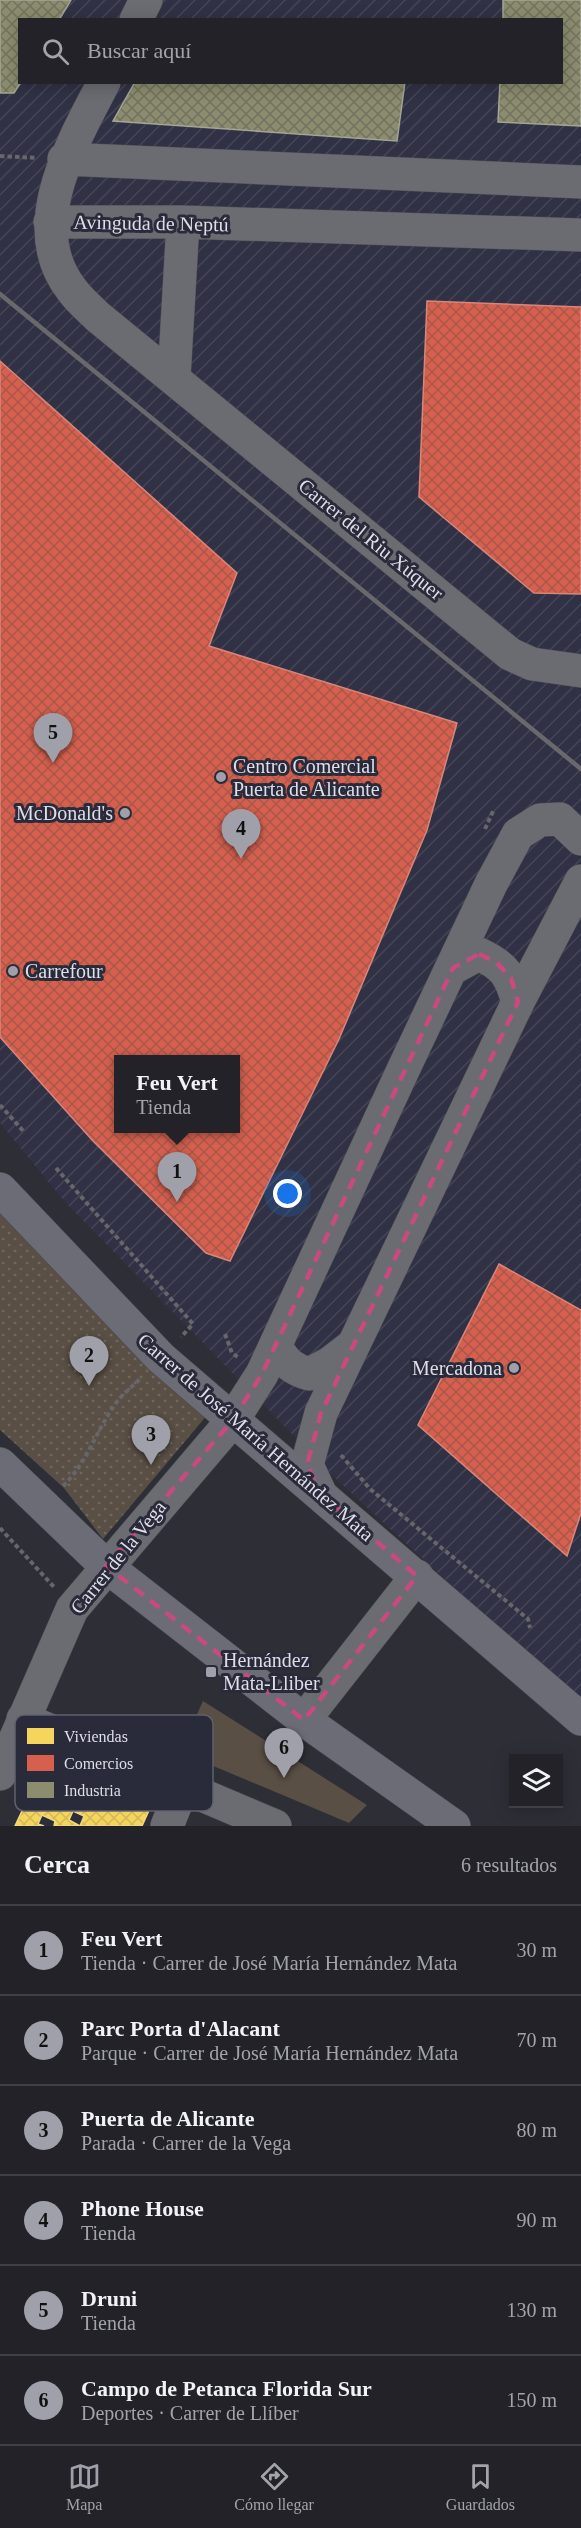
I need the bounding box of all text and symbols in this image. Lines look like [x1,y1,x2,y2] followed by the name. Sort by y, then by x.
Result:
[18,18,563,84] search box
[39,35,72,68] icon: search
[87,38,191,63] text: Buscar aquí
[73,211,229,236] street label: Avinguda de Neptú
[294,474,448,605] street label: Carrer del Riu Xúquer
[34,714,72,763] pin: 5
[233,755,380,800] place label: Centro Comercial Puerta de Alicante
[214,770,228,784] marker: Centro Comercial Puerta de Alicante
[16,802,113,824] place label: McDonald's
[118,806,132,820] marker: McDonald's
[222,810,260,859] pin: 4
[25,960,103,982] place label: Carrefour
[6,964,20,978] marker: Carrefour
[114,1055,240,1133] popup
[136,1070,218,1095] text: Feu Vert
[136,1096,191,1118] text: Tienda
[158,1152,196,1202] pin: 1
[273,1179,302,1208] your location
[134,1329,378,1545] street label: Carrer de José María Hernández Mata
[70,1336,109,1386] pin: 2
[412,1357,502,1379] place label: Mercadona
[507,1361,521,1375] marker: Mercadona
[132,1416,170,1465] pin: 3
[66,1496,171,1619] street label: Carrer de la Vega
[223,1649,320,1694] place label: Hernández Mata-Lliber
[204,1665,218,1679] marker: Hernández Mata-Lliber
[15,1715,213,1811] legend
[64,1728,128,1745] text: Viviendas
[264,1728,304,1778] pin: 6
[509,1754,563,1808] map controls
[509,1754,563,1808] button: layers
[64,1755,133,1772] text: Comercios
[64,1782,121,1799] text: Industria
[24,1850,90,1879] text: Cerca
[461,1854,557,1876] text: 6 resultados
[81,1926,162,1951] text: Feu Vert
[39,1939,49,1961] text: 1
[516,1939,557,1961] text: 30 m
[81,1952,457,1974] text: Tienda · Carrer de José María Hernández Mata
[81,2016,280,2041] text: Parc Porta d'Alacant
[39,2029,49,2051] text: 2
[516,2029,557,2051] text: 70 m
[81,2042,458,2064] text: Parque · Carrer de José María Hernández Mata
[81,2106,255,2131] text: Puerta de Alicante
[39,2119,49,2141] text: 3
[516,2119,557,2141] text: 80 m
[81,2132,291,2154] text: Parada · Carrer de la Vega
[81,2196,204,2221] text: Phone House
[39,2209,49,2231] text: 4
[516,2209,557,2231] text: 90 m
[81,2222,136,2244] text: Tienda
[81,2286,137,2311] text: Druni
[39,2299,49,2321] text: 5
[506,2299,557,2321] text: 130 m
[81,2312,136,2334] text: Tienda
[81,2376,372,2401] text: Campo de Petanca Florida Sur
[39,2389,49,2411] text: 6
[506,2389,557,2411] text: 150 m
[81,2402,299,2424] text: Deportes · Carrer de Llíber
[66,2460,102,2514] tab: Mapa
[234,2460,314,2514] tab: Cómo llegar
[446,2460,515,2514] tab: Guardados

